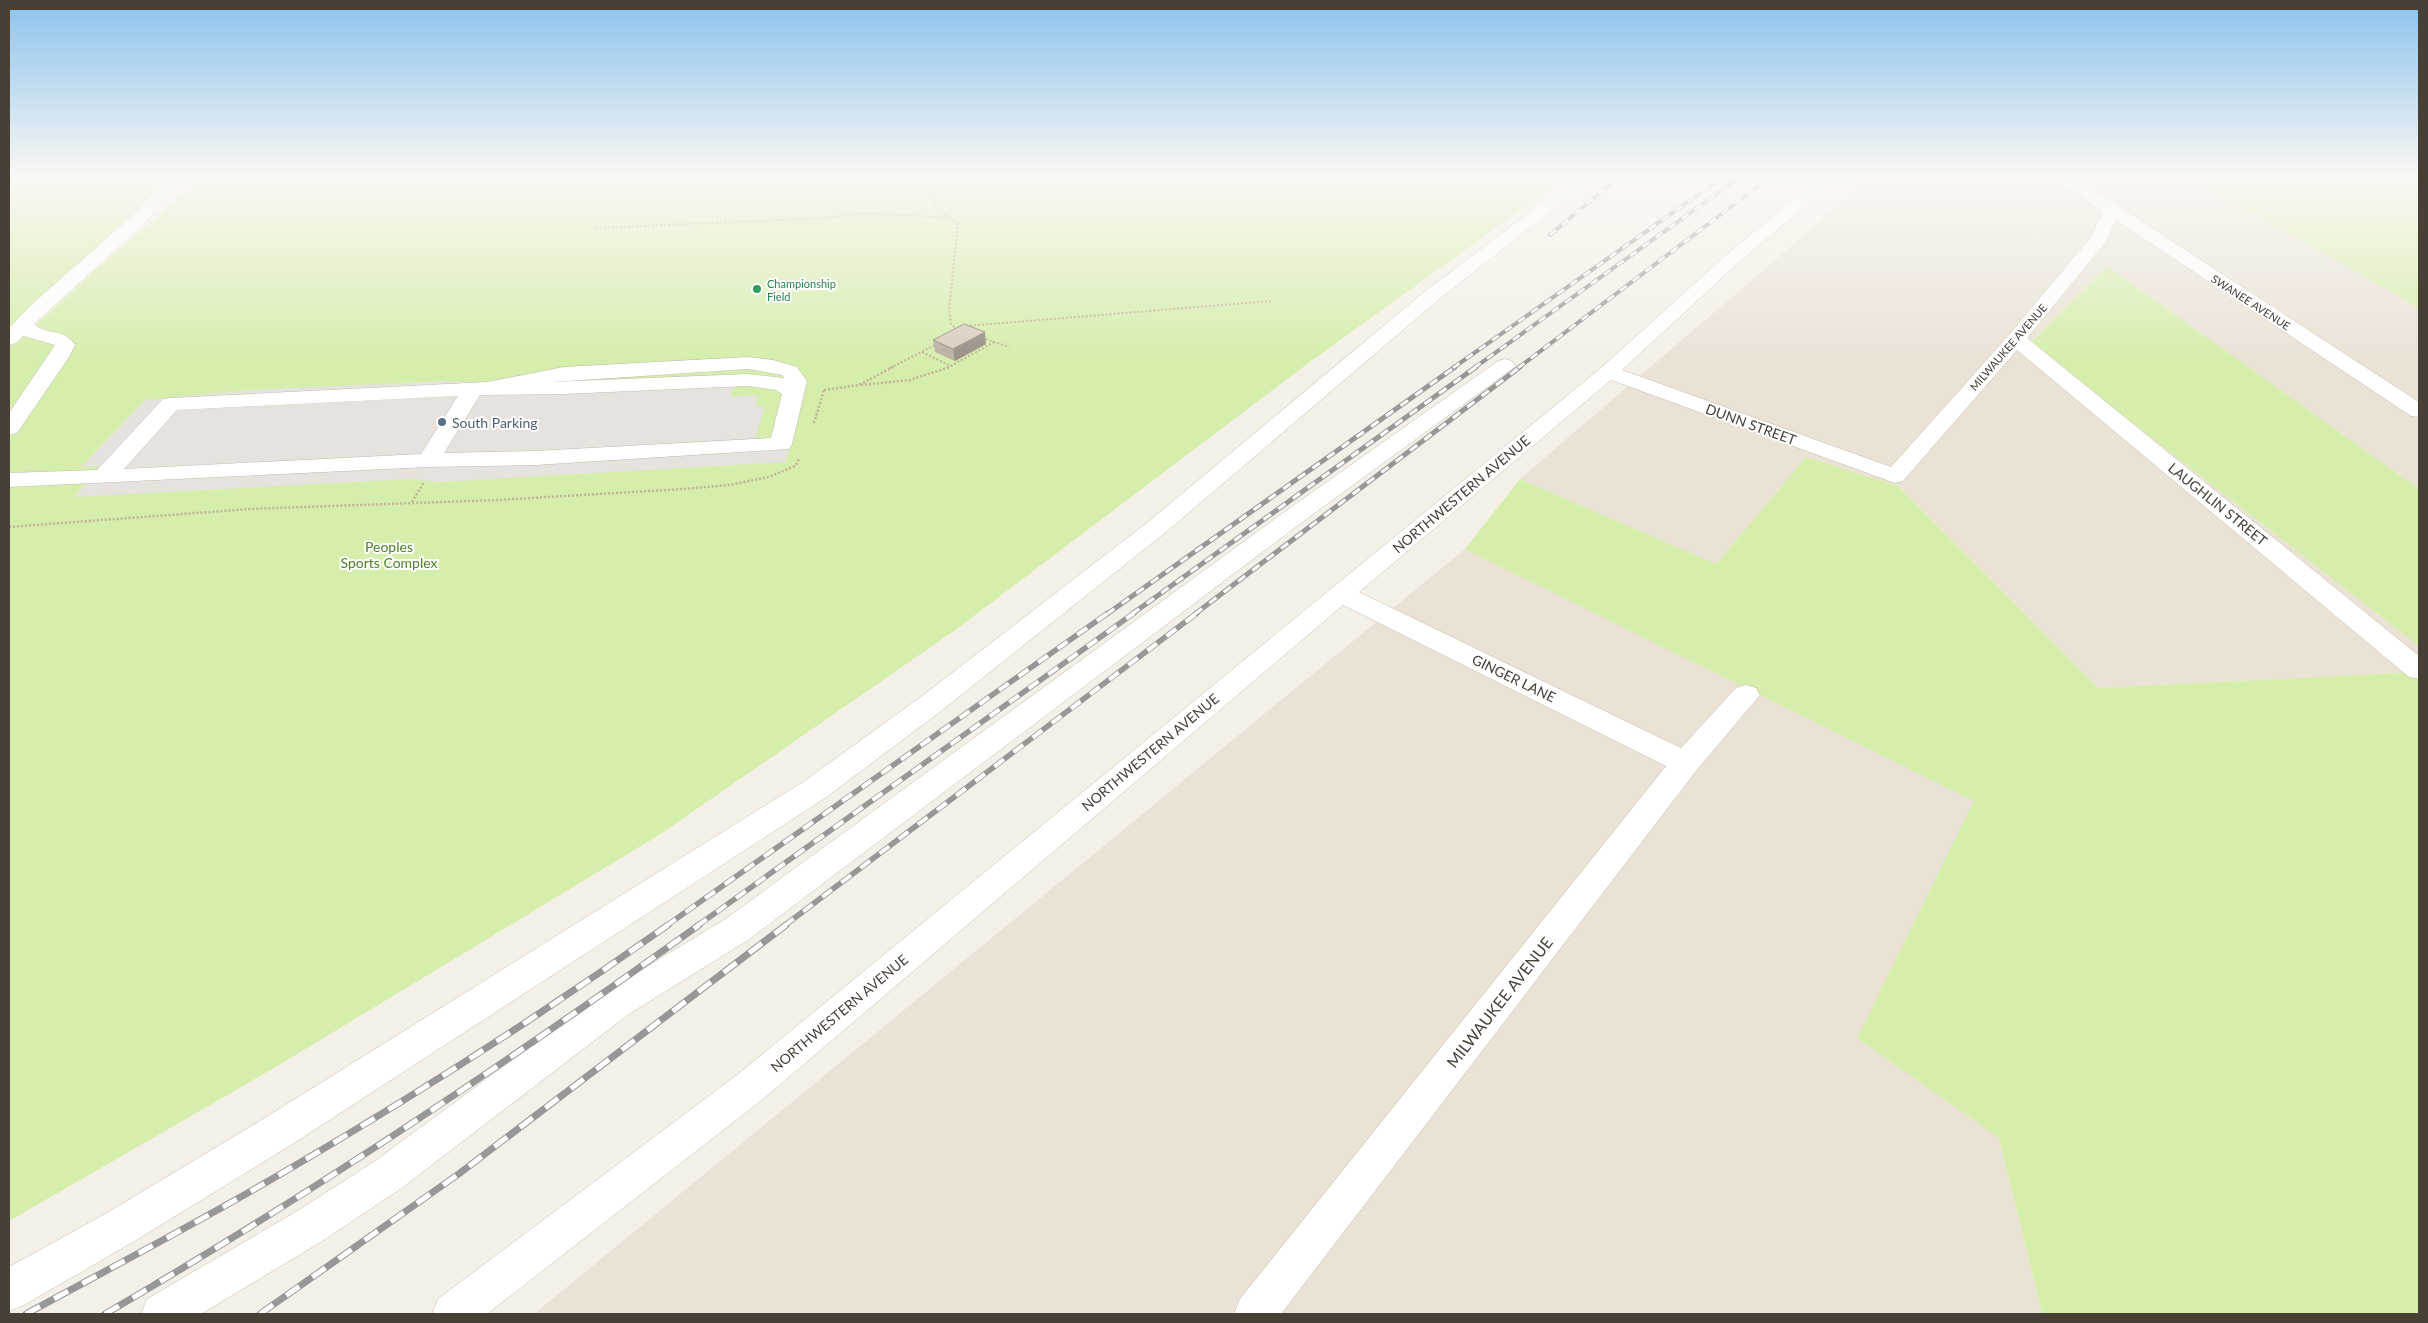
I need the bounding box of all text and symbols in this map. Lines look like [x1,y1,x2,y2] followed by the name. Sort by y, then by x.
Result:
[2209,272,2293,332] street label: SWANEE AVENUE
[767,277,836,303] place label: Championship Field
[751,283,763,295] marker: Championship Field
[1967,301,2049,393] street label: MILWAUKEE AVENUE
[1703,400,1799,448] street label: DUNN STREET
[452,414,538,431] place label: South Parking
[436,416,448,428] marker: South Parking
[1389,432,1533,556] street label: NORTHWESTERN AVENUE
[2165,459,2271,549] street label: LAUGHLIN STREET
[340,538,438,571] park label: Peoples Sports Complex
[1469,650,1559,706] street label: GINGER LANE
[1078,690,1222,814] street label: NORTHWESTERN AVENUE
[1442,933,1556,1071] street label: MILWAUKEE AVENUE
[767,951,911,1075] street label: NORTHWESTERN AVENUE

